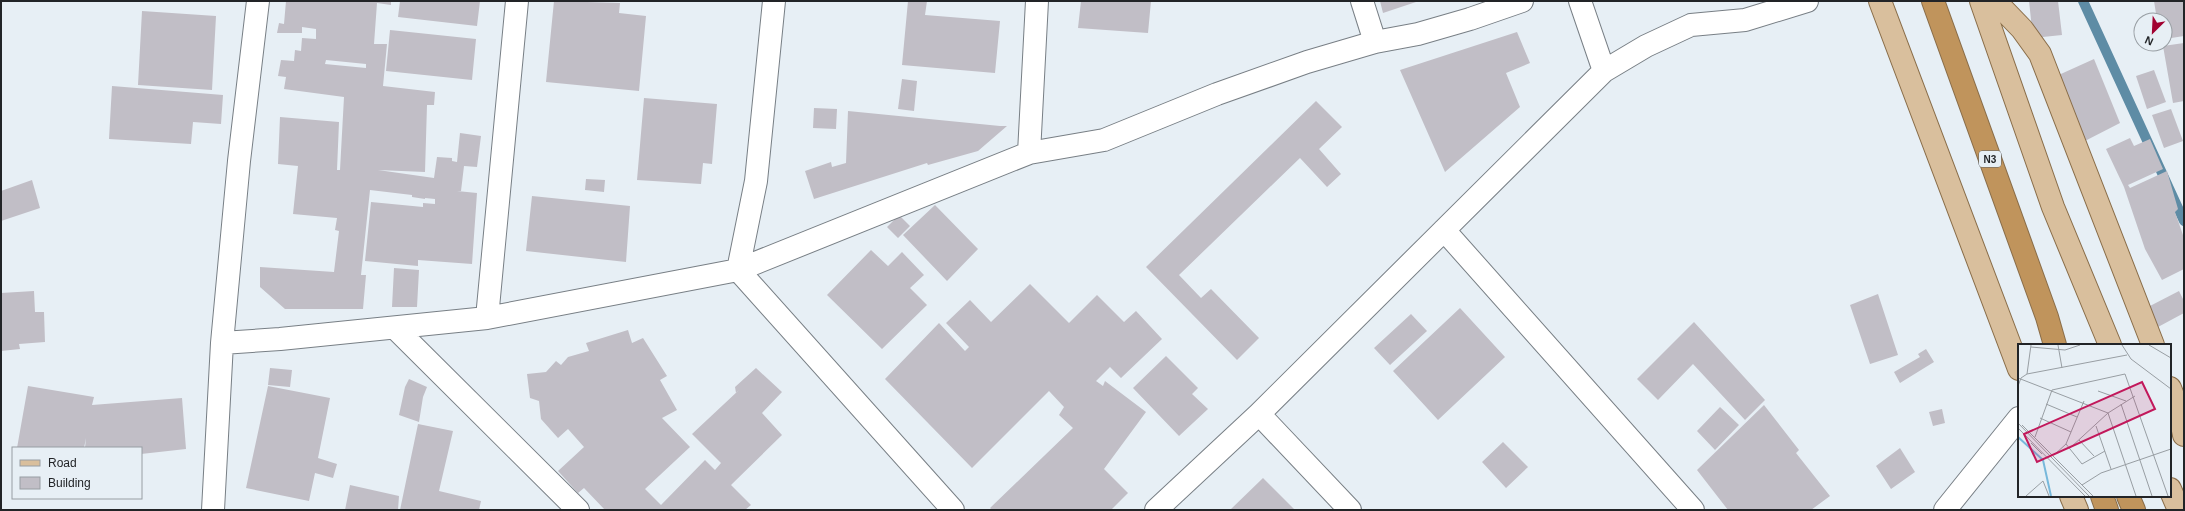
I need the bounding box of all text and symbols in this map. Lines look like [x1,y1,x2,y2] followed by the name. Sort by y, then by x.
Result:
[2133,12,2173,52] north arrow
[2143,34,2155,48] text: N
[1979,151,2001,167] road number: N3
[2018,344,2171,497] inset map
[12,447,142,499] legend
[48,456,77,470] text: Road
[48,476,91,490] text: Building

